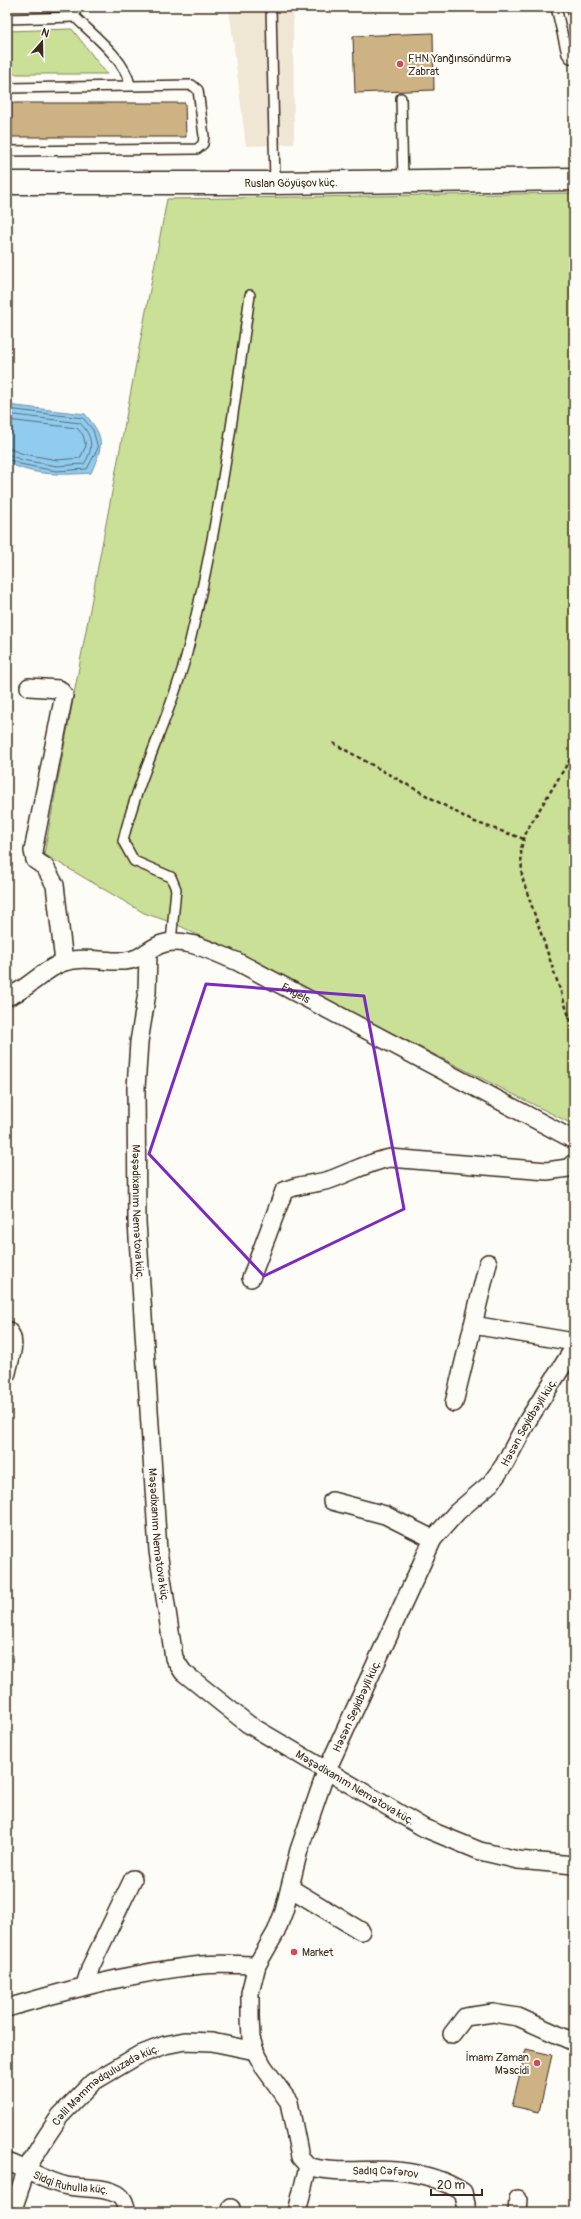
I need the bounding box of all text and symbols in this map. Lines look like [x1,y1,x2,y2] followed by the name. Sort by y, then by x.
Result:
[22,22,62,62] north arrow
[40,26,51,41] text: N
[408,52,512,78] place label: FHN Yanğınsöndürmə Zabrat
[395,59,405,69] marker: FHN Yanğınsöndürmə Zabrat
[244,176,338,190] street label: Ruslan Göyüşov küç.
[280,980,313,1006] street label: Engels
[130,1144,147,1280] street label: Məşədixanım Nemətova küç.
[498,1376,559,1469] street label: Həsən Seyidbəyli küç.
[146,1468,172,1604] street label: Məşədixanım Nemətova küç.
[330,1658,383,1754] street label: Həsən Seyidbəyli küç.
[294,1747,417,1827] street label: Məşədixanım Nemətova küç.
[302,1946,334,1959] place label: Market
[289,1947,299,1957] marker: Market
[49,2041,161,2128] street label: Cəlil Məmmədquluzadə küç.
[465,2051,529,2077] place label: İmam Zaman Məscidi
[532,2058,542,2068] marker: İmam Zaman Məscidi
[352,2164,420,2181] street label: Sadıq Cəfərov
[31,2168,110,2197] street label: Sidqi Ruhulla küç.
[431,2171,482,2197] scale bar
[437,2178,466,2193] text: 20 m

